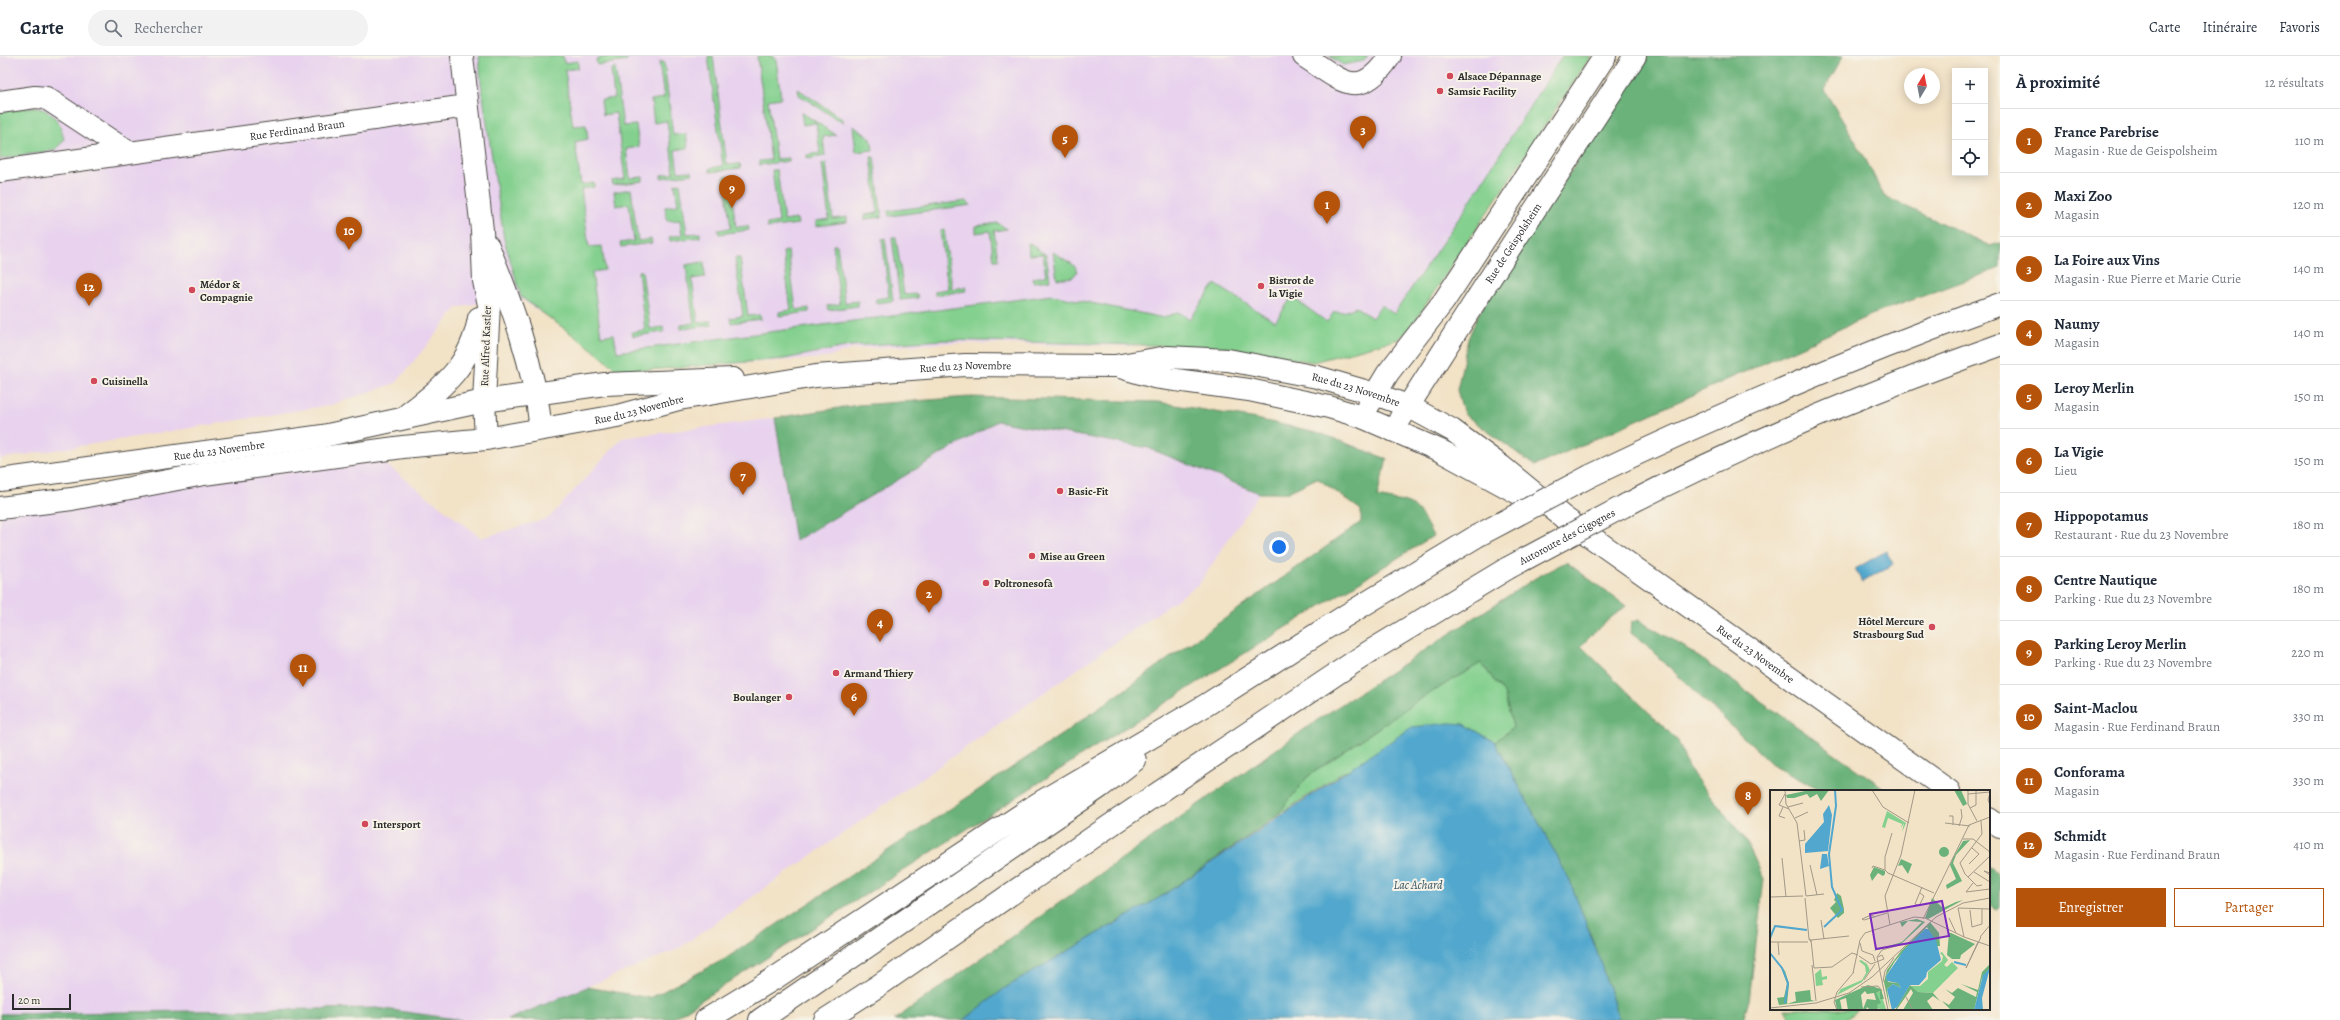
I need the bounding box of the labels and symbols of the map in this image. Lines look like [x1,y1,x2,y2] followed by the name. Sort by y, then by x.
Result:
[1904,68,1940,104] north arrow
[1457,69,1541,84] place label: Alsace Dépannage
[1445,71,1455,81] marker: Alsace Dépannage
[1448,84,1517,99] place label: Samsic Facility
[1435,86,1445,96] marker: Samsic Facility
[249,116,346,144] street label: Rue Ferdinand Braun
[1350,116,1376,149] pin: 3
[1052,125,1078,158] pin: 5
[719,175,745,208] pin: 9
[1314,191,1340,224] pin: 1
[1481,200,1545,286] street label: Rue de Geispolsheim
[336,217,362,250] pin: 10
[76,273,102,306] pin: 12
[1269,273,1314,301] place label: Bistrot de la Vigie
[200,277,253,305] place label: Médor & Compagnie
[1256,281,1266,291] marker: Bistrot de la Vigie
[187,285,197,295] marker: Médor & Compagnie
[477,305,495,387] street label: Rue Alfred Kastler
[919,357,1011,376] street label: Rue du 23 Novembre
[1310,369,1402,410] street label: Rue du 23 Novembre
[102,374,149,389] place label: Cuisinella
[89,376,99,386] marker: Cuisinella
[593,391,685,427] street label: Rue du 23 Novembre
[172,437,266,464] street label: Rue du 23 Novembre
[730,462,756,495] pin: 7
[1068,484,1109,499] place label: Basic-Fit
[1055,486,1065,496] marker: Basic-Fit
[1516,505,1618,569] street label: Autoroute des Cigognes
[1269,537,1289,557] your location
[1040,549,1105,564] place label: Mise au Green
[1027,551,1037,561] marker: Mise au Green
[994,576,1053,591] place label: Poltronesofà
[981,578,991,588] marker: Poltronesofà
[916,580,942,613] pin: 2
[867,609,893,642] pin: 4
[1853,614,1924,642] place label: Hôtel Mercure Strasbourg Sud
[1714,621,1797,686] street label: Rue du 23 Novembre
[1927,622,1937,632] marker: Hôtel Mercure Strasbourg Sud
[290,654,316,687] pin: 11
[843,666,914,681] place label: Armand Thiery
[831,668,841,678] marker: Armand Thiery
[841,683,867,716] pin: 6
[733,690,781,705] place label: Boulanger
[784,692,794,702] marker: Boulanger
[1735,782,1761,815] pin: 8
[1770,790,1990,1010] inset map
[373,817,421,832] place label: Intersport
[360,819,370,829] marker: Intersport
[1393,877,1443,893] water label: Lac Achard
[12,992,71,1011] scale bar

